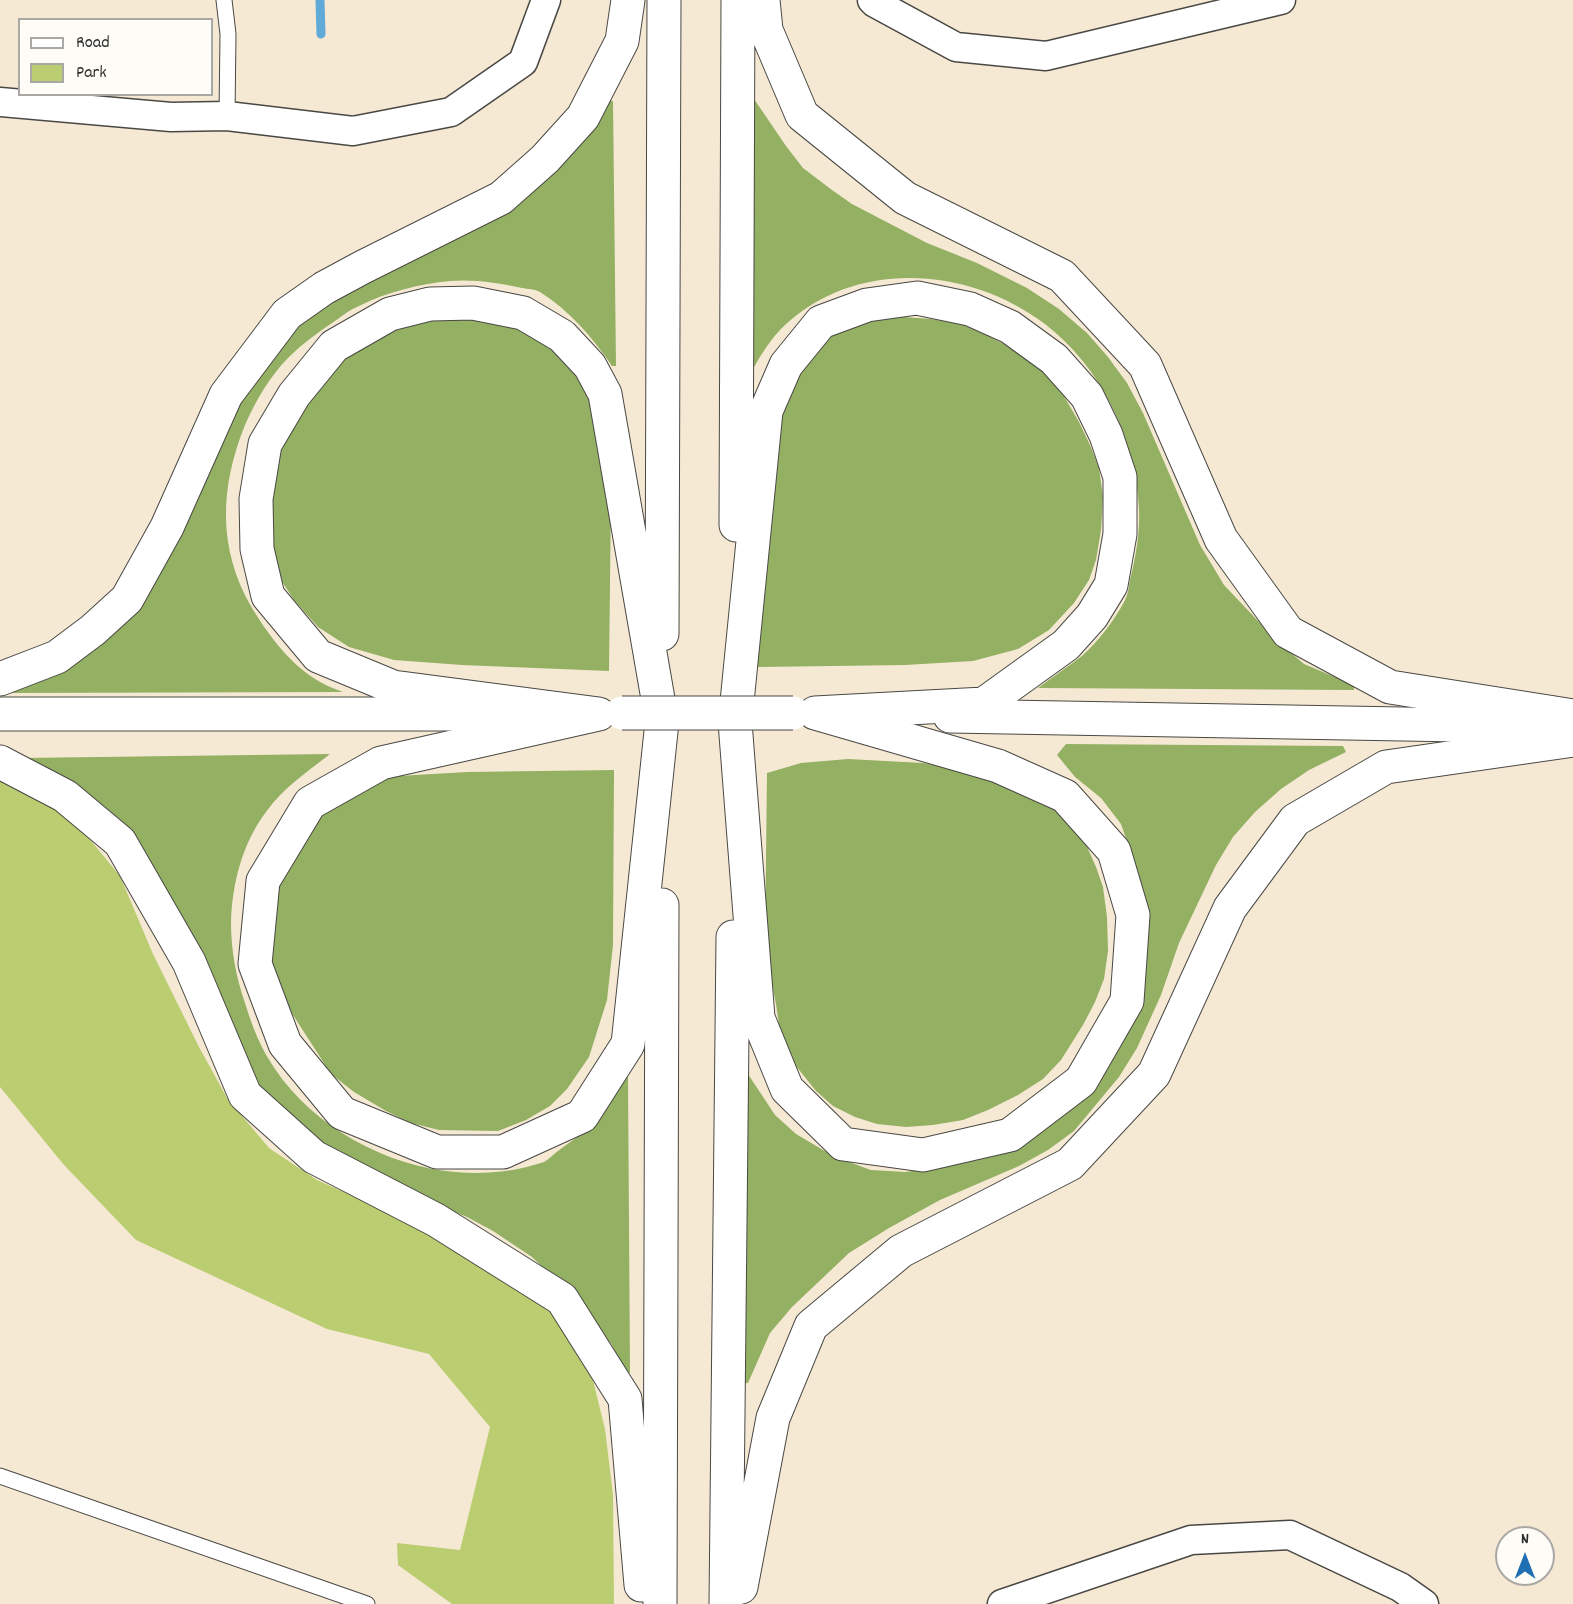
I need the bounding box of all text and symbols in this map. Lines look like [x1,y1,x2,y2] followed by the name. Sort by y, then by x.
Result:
[18,18,213,96] legend
[76,31,110,56] text: Road
[76,61,107,86] text: Park
[1495,1526,1555,1586] north arrow
[1521,1528,1529,1551] text: N

